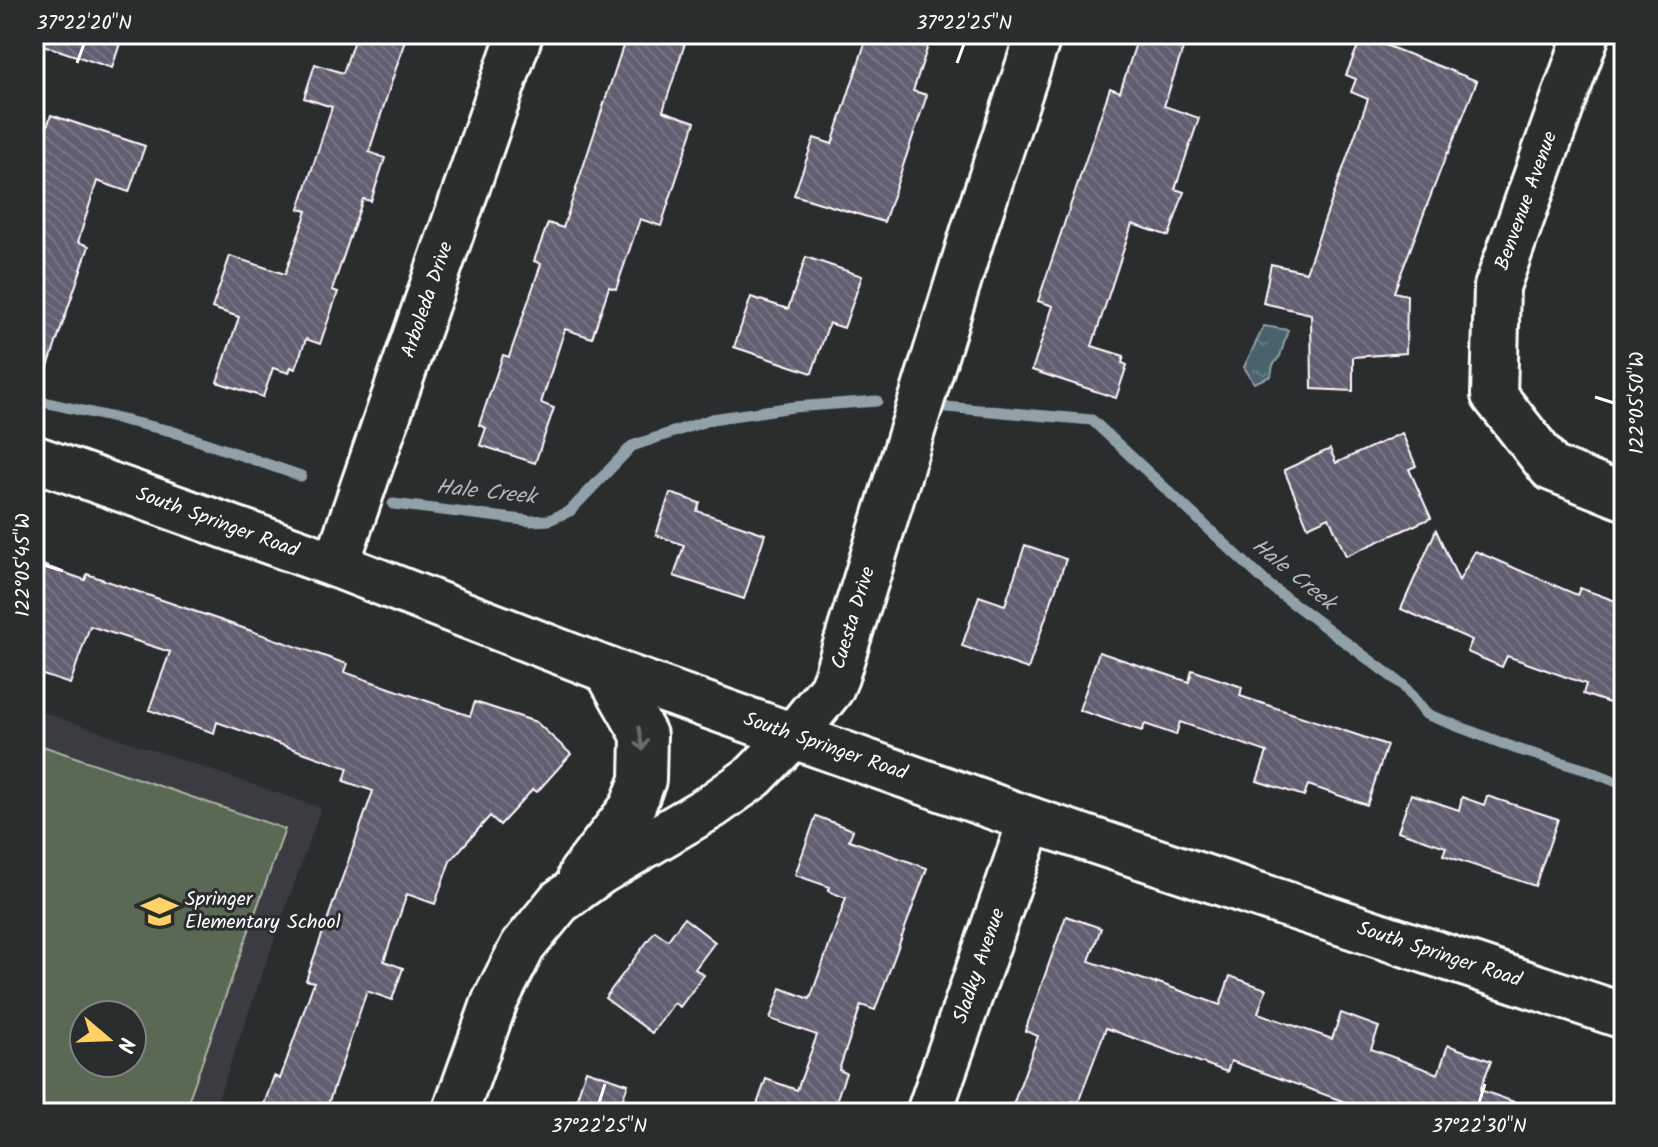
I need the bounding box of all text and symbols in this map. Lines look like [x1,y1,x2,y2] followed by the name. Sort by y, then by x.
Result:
[36,8,132,40] text: 37°22'20"N
[916,8,1012,40] text: 37°22'25"N
[1487,127,1567,275] street label: Benvenue Avenue
[393,237,463,363] street label: Arboleda Drive
[1622,352,1654,454] text: 122°05'50"W
[435,470,541,516] water label: Hale Creek
[131,479,304,568] street label: South Springer Road
[8,513,40,617] text: 122°05'45"W
[1243,530,1346,622] water label: Hale Creek
[823,563,885,673] street label: Cuesta Drive
[739,704,912,790] street label: South Springer Road
[634,726,649,751] one-way arrow
[185,884,341,939] place label: Springer Elementary School
[140,892,178,930] school or university icon: Springer Elementary School
[945,904,1015,1028] street label: Sladky Avenue
[1353,913,1526,997] street label: South Springer Road
[68,999,148,1079] north arrow
[106,1032,143,1057] text: N
[551,1111,647,1143] text: 37°22'25"N
[1431,1111,1527,1143] text: 37°22'30"N

